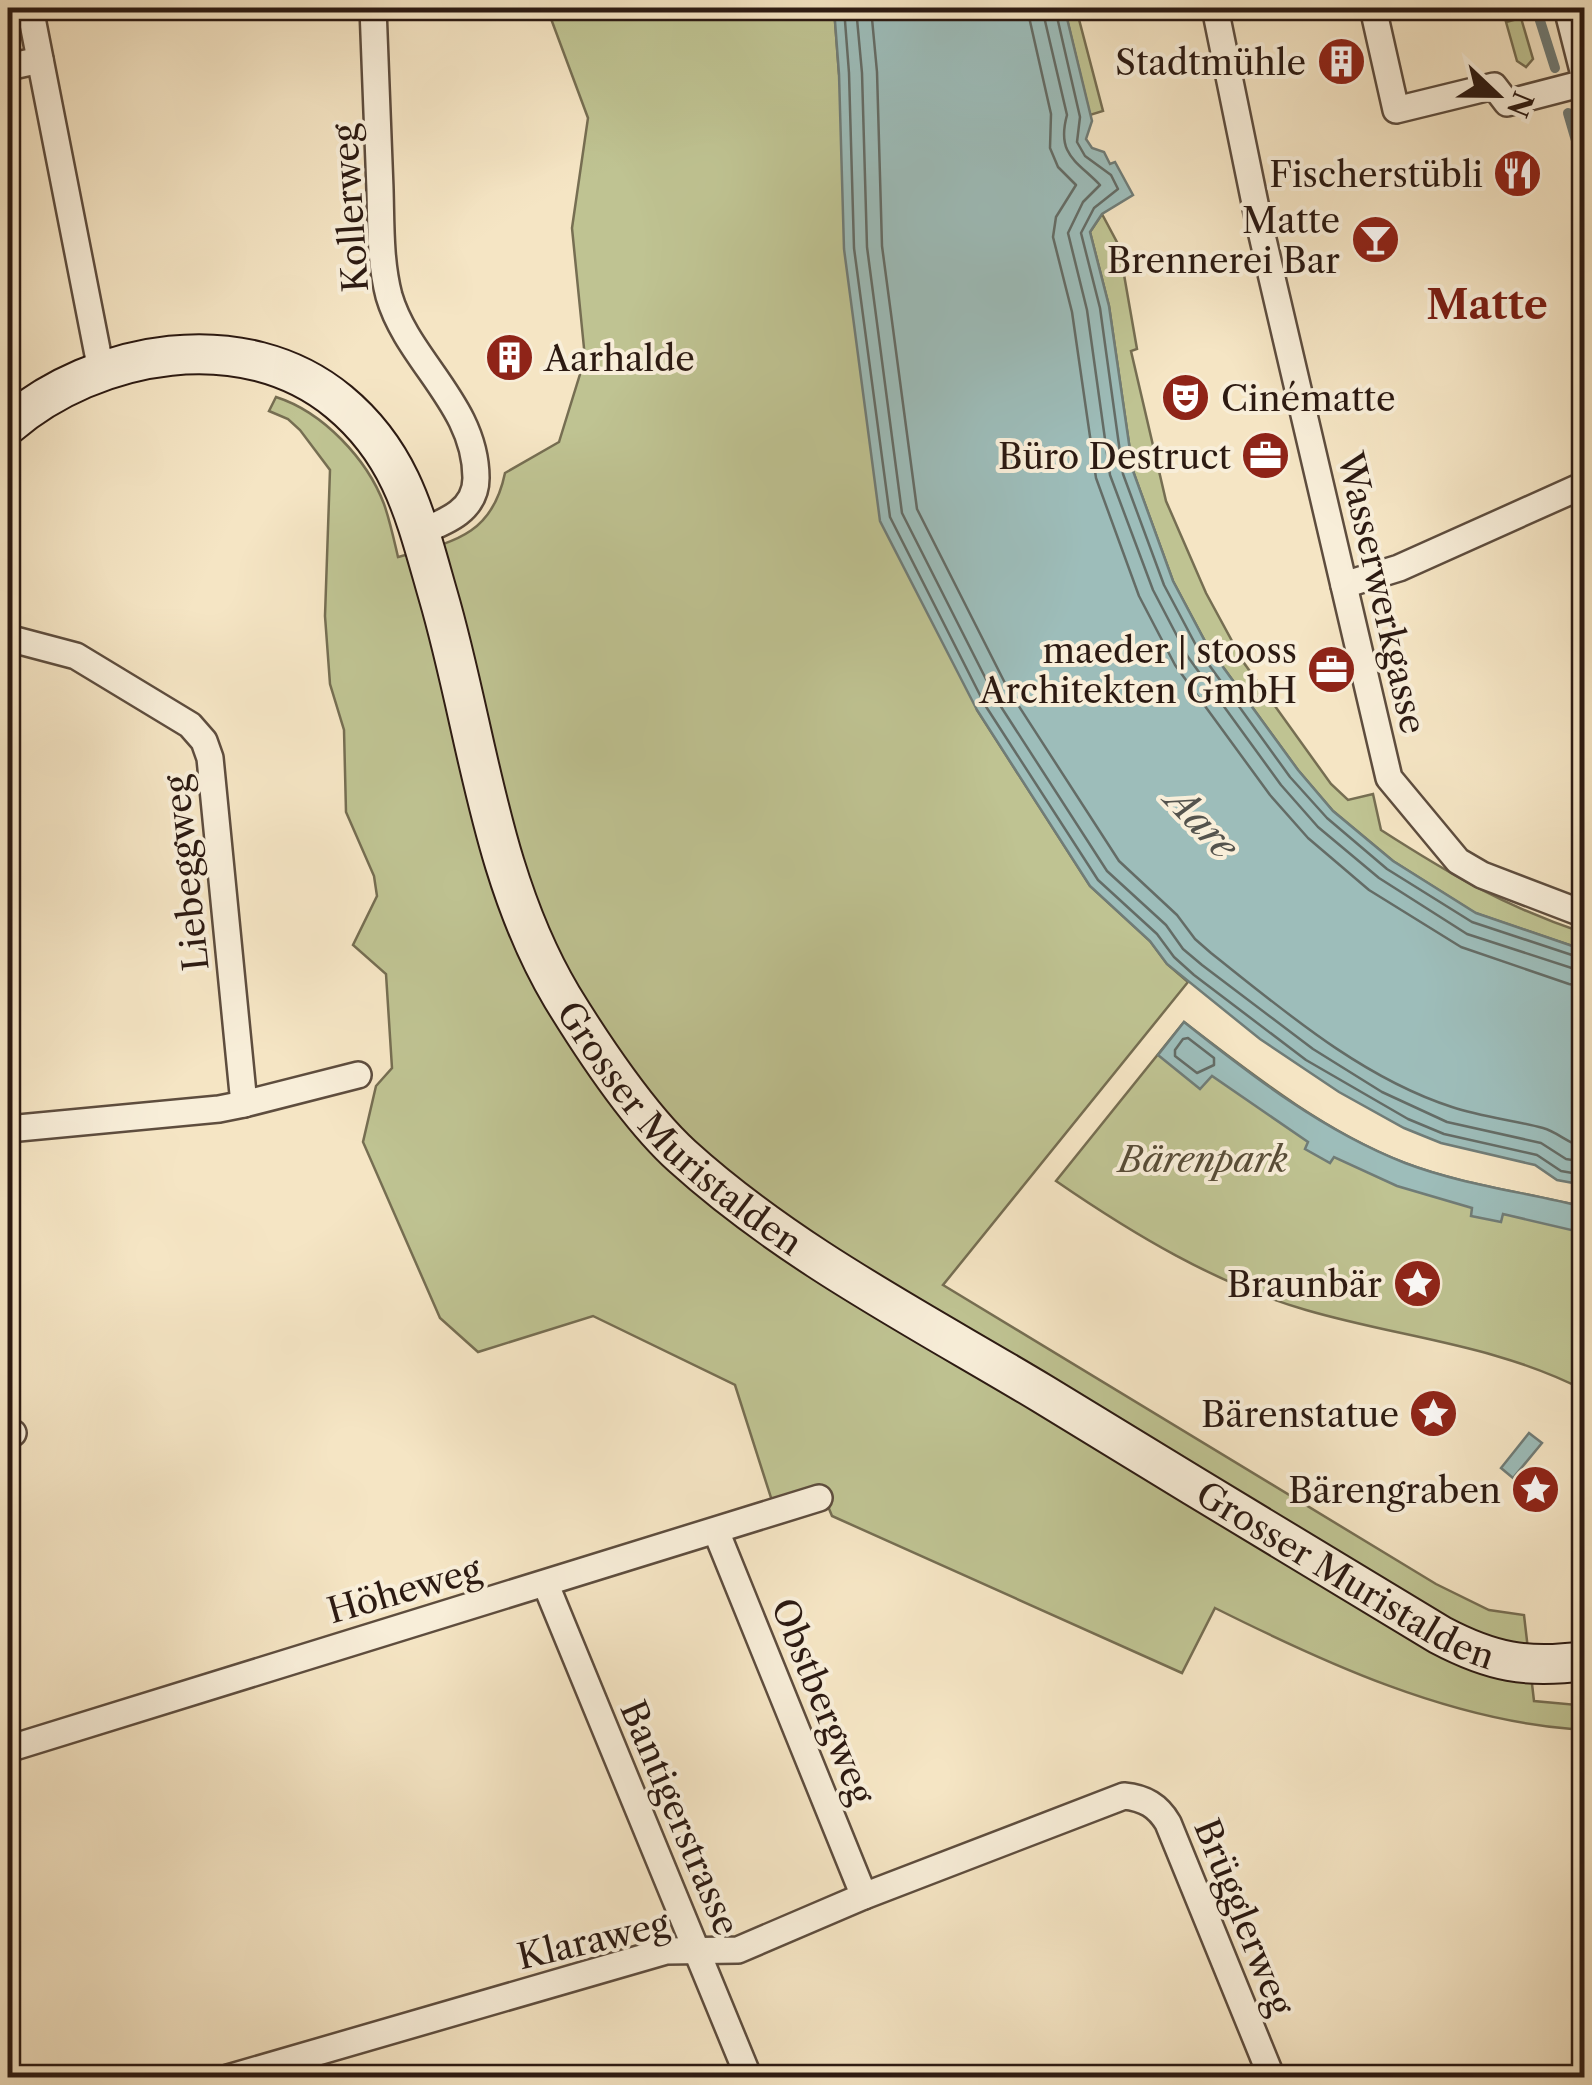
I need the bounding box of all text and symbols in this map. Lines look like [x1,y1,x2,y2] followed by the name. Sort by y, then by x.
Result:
[1315,36,1367,88] building icon: Stadtmühle
[1115,41,1306,84] place label: Stadtmühle
[1447,45,1547,145] north arrow
[1500,87,1541,122] text: N
[323,122,377,294] street label: Kollerweg
[1492,148,1544,200] restaurant icon: Fischerstübli
[1269,153,1483,196] place label: Fischerstübli
[1107,199,1340,282] place label: Matte Brennerei Bar
[1349,214,1401,266] bar icon: Matte Brennerei Bar
[1426,280,1548,329] district label: Matte
[483,332,535,384] building icon: Aarhalde
[543,337,695,380] place label: Aarhalde
[1160,372,1212,424] theatre icon: Cinématte
[1221,377,1396,420] place label: Cinématte
[1240,430,1292,482] office icon: Büro Destruct
[998,435,1232,478] place label: Büro Destruct
[1328,447,1435,738] street label: Wasserwerkgasse
[979,629,1297,712] place label: maeder | stooss Architekten GmbH
[1306,644,1358,696] office icon: maeder | stooss Architekten GmbH
[154,772,218,973] street label: Liebeggweg
[1153,773,1249,870] water label: Aare
[548,993,811,1264] street label: Grosser Muristalden
[1115,1138,1288,1181] park label: Bärenpark
[1391,1258,1443,1310] place icon: Braunbär
[1227,1263,1382,1306] place label: Braunbär
[1408,1388,1460,1440] place icon: Bärenstatue
[1201,1393,1399,1436] place label: Bärenstatue
[1510,1464,1562,1516] place icon: Bärengraben
[1288,1469,1501,1512] place label: Bärengraben
[1189,1471,1500,1678] street label: Grosser Muristalden
[322,1547,486,1632] street label: Höheweg
[762,1592,884,1810] street label: Obstbergweg
[611,1694,749,1942] street label: Bantigerstrasse
[1185,1813,1303,2022] street label: Brügglerweg
[513,1902,674,1978] street label: Klaraweg

